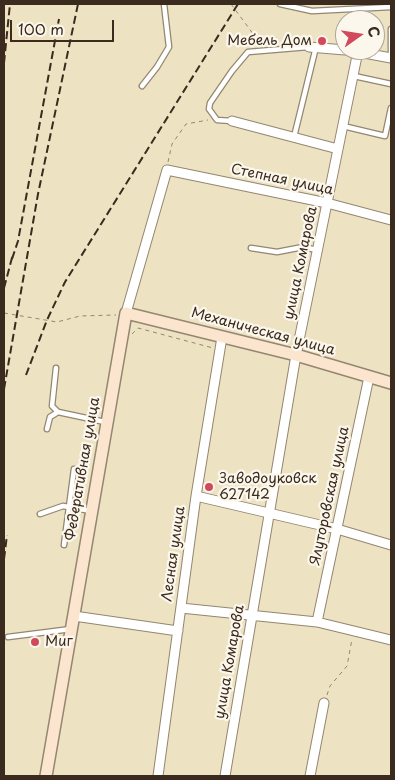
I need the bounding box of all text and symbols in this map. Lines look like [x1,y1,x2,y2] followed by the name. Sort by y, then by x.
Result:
[12,10,116,42] scale bar
[335,10,385,60] north arrow
[18,17,64,40] text: 100 m
[363,24,386,39] text: С
[227,33,312,49] place label: Мебель Дом
[316,35,328,47] marker: Мебель Дом
[229,161,335,199] street label: Степная улица
[281,205,321,321] street label: улица Комарова
[189,305,337,359] street label: Механическая улица
[62,396,104,542] street label: Федеративная улица
[307,425,353,567] street label: Ялуторовская улица
[219,471,317,504] place label: Заводоуковск 627142
[203,481,215,493] marker: Заводоуковск 627142
[159,505,189,603] street label: Лесная улица
[212,604,248,720] street label: улица Комарова
[45,634,73,650] place label: Миг
[29,636,41,648] marker: Миг

